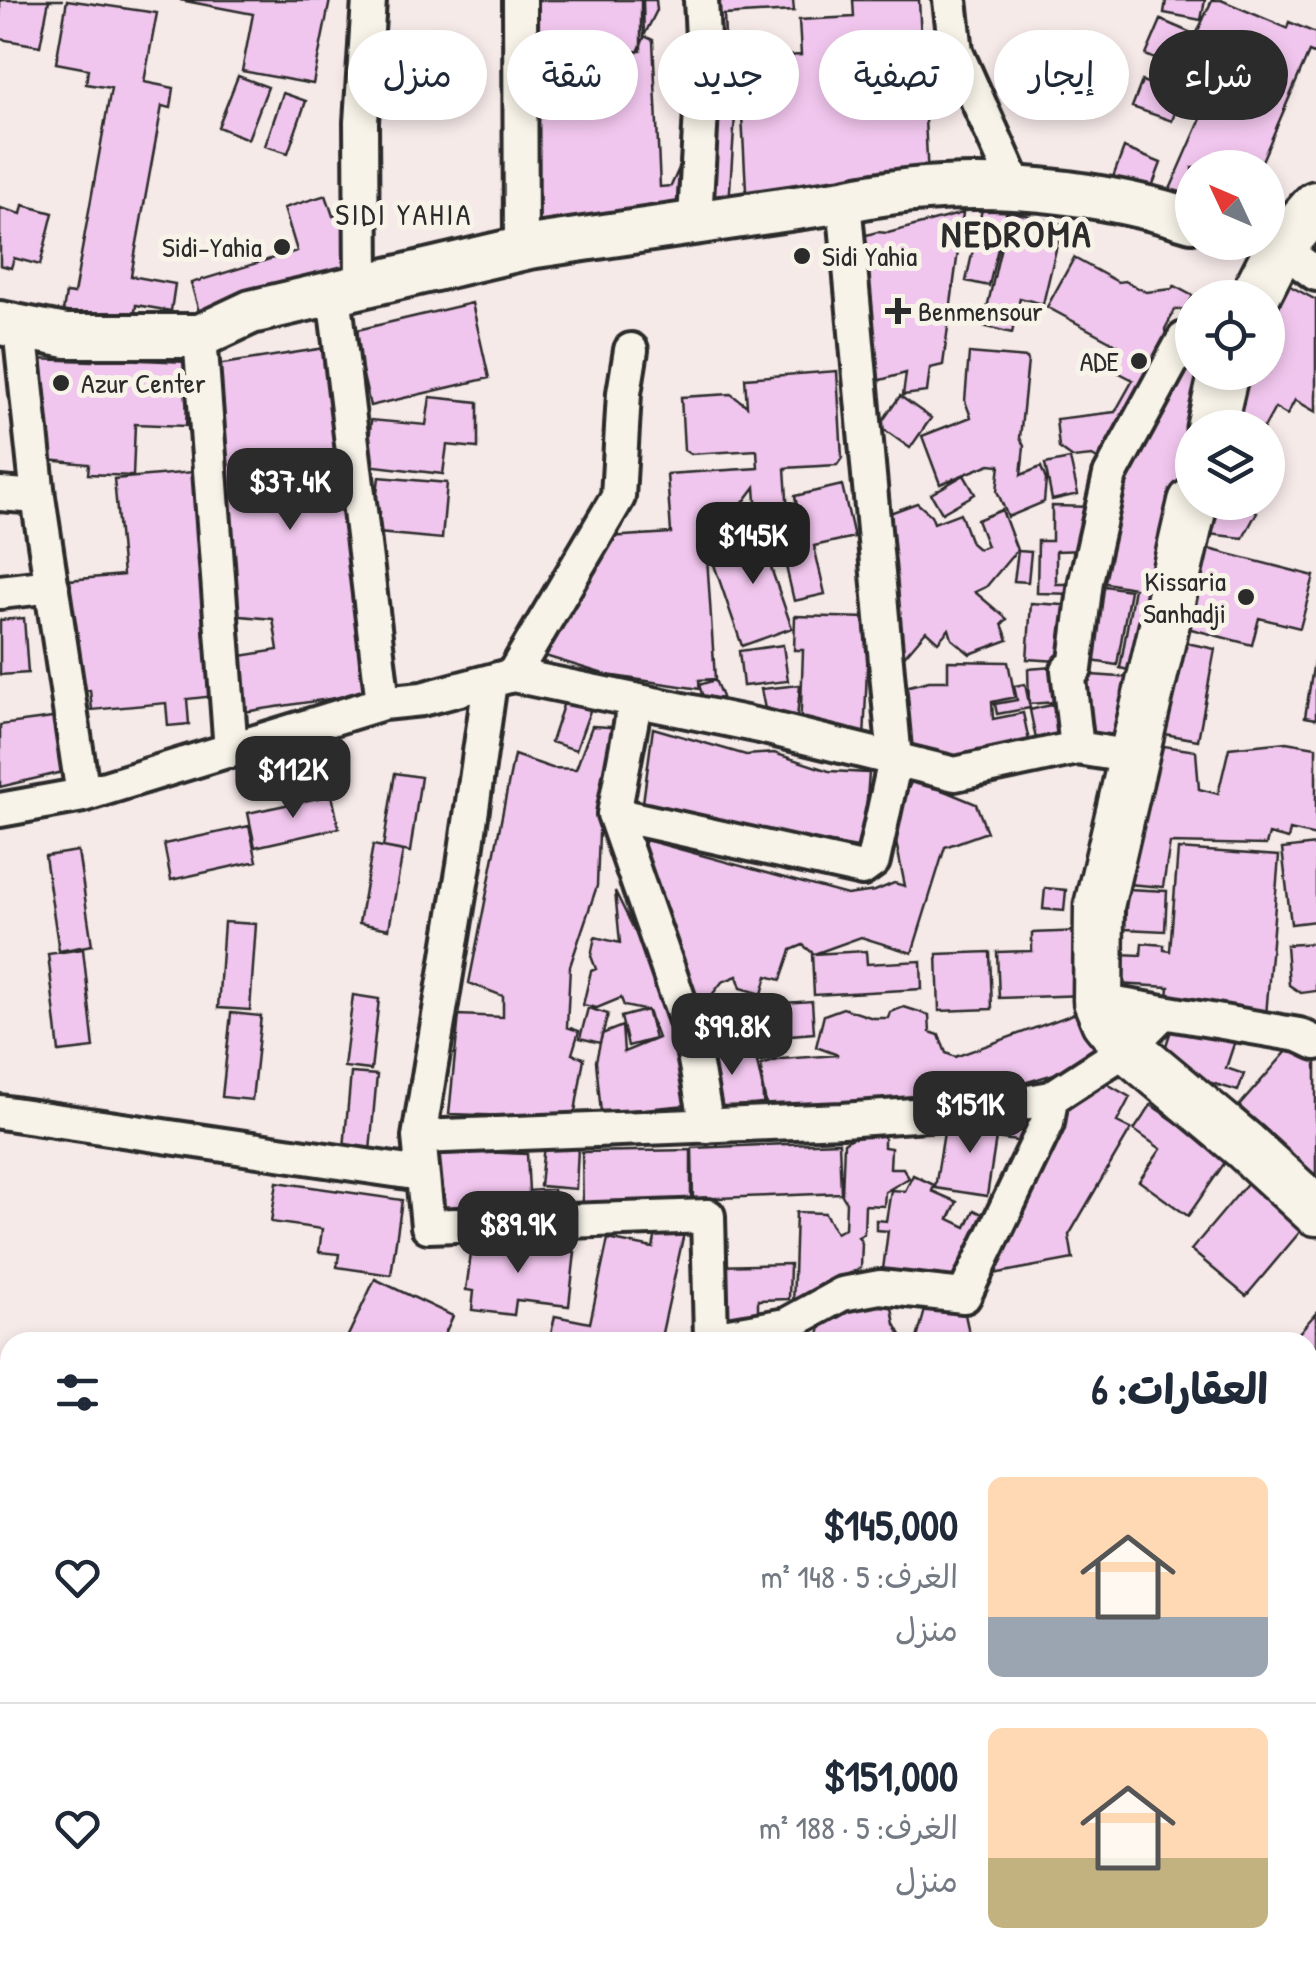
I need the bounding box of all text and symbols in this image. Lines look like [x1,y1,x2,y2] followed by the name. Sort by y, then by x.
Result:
[348,30,487,120] chip: منزل
[507,30,638,120] chip: شقة
[658,30,799,120] chip: جديد
[819,30,974,120] chip: تصفية
[994,30,1129,120] chip: إيجار
[1149,30,1288,120] chip: شراء
[1175,150,1285,260] north arrow
[1175,150,1285,520] map controls
[335,194,473,234] district label: SIDI YAHIA
[941,207,1093,259] district label: NEDROMA
[162,228,262,266] place label: Sidi-Yahia
[271,236,293,258] marker: Sidi-Yahia
[822,237,917,275] place label: Sidi Yahia
[791,245,813,267] marker: Sidi Yahia
[1175,280,1285,390] button: locate
[918,292,1043,330] place label: Benmensour
[887,300,909,322] marker: Benmensour
[1080,342,1119,380] place label: ADE
[1128,350,1150,372] marker: ADE
[81,364,206,402] place label: Azur Center
[50,372,72,394] marker: Azur Center
[1175,410,1285,520] button: layers
[209,448,371,533] pin: $37.4K
[249,459,331,502] text: $37.4K
[683,502,823,587] pin: $145K
[718,513,788,556] text: $145K
[1143,562,1226,632] place label: Kissaria Sanhadji
[1235,586,1257,608] marker: Kissaria Sanhadji
[223,736,363,821] pin: $112K
[257,747,329,790] text: $112K
[651,993,813,1078] pin: $99.8K
[693,1004,771,1047] text: $99.8K
[900,1071,1040,1156] pin: $151K
[935,1082,1005,1125] text: $151K
[437,1191,599,1276] pin: $89.9K
[479,1202,557,1245] text: $89.9K
[1091,1360,1268,1417] text: العقارات: 6
[50,1365,105,1420] icon: filters
[823,1496,958,1553] text: $145,000
[1068,1517,1188,1637] icon: home
[50,1550,105,1605] icon: heart
[761,1555,958,1598] text: الغرف: 5 · 148 m²
[895,1608,958,1651] text: منزل
[824,1747,958,1804] text: $151,000
[1068,1768,1188,1888] icon: home
[50,1801,105,1856] icon: heart
[759,1806,958,1849] text: الغرف: 5 · 188 m²
[895,1859,958,1902] text: منزل

